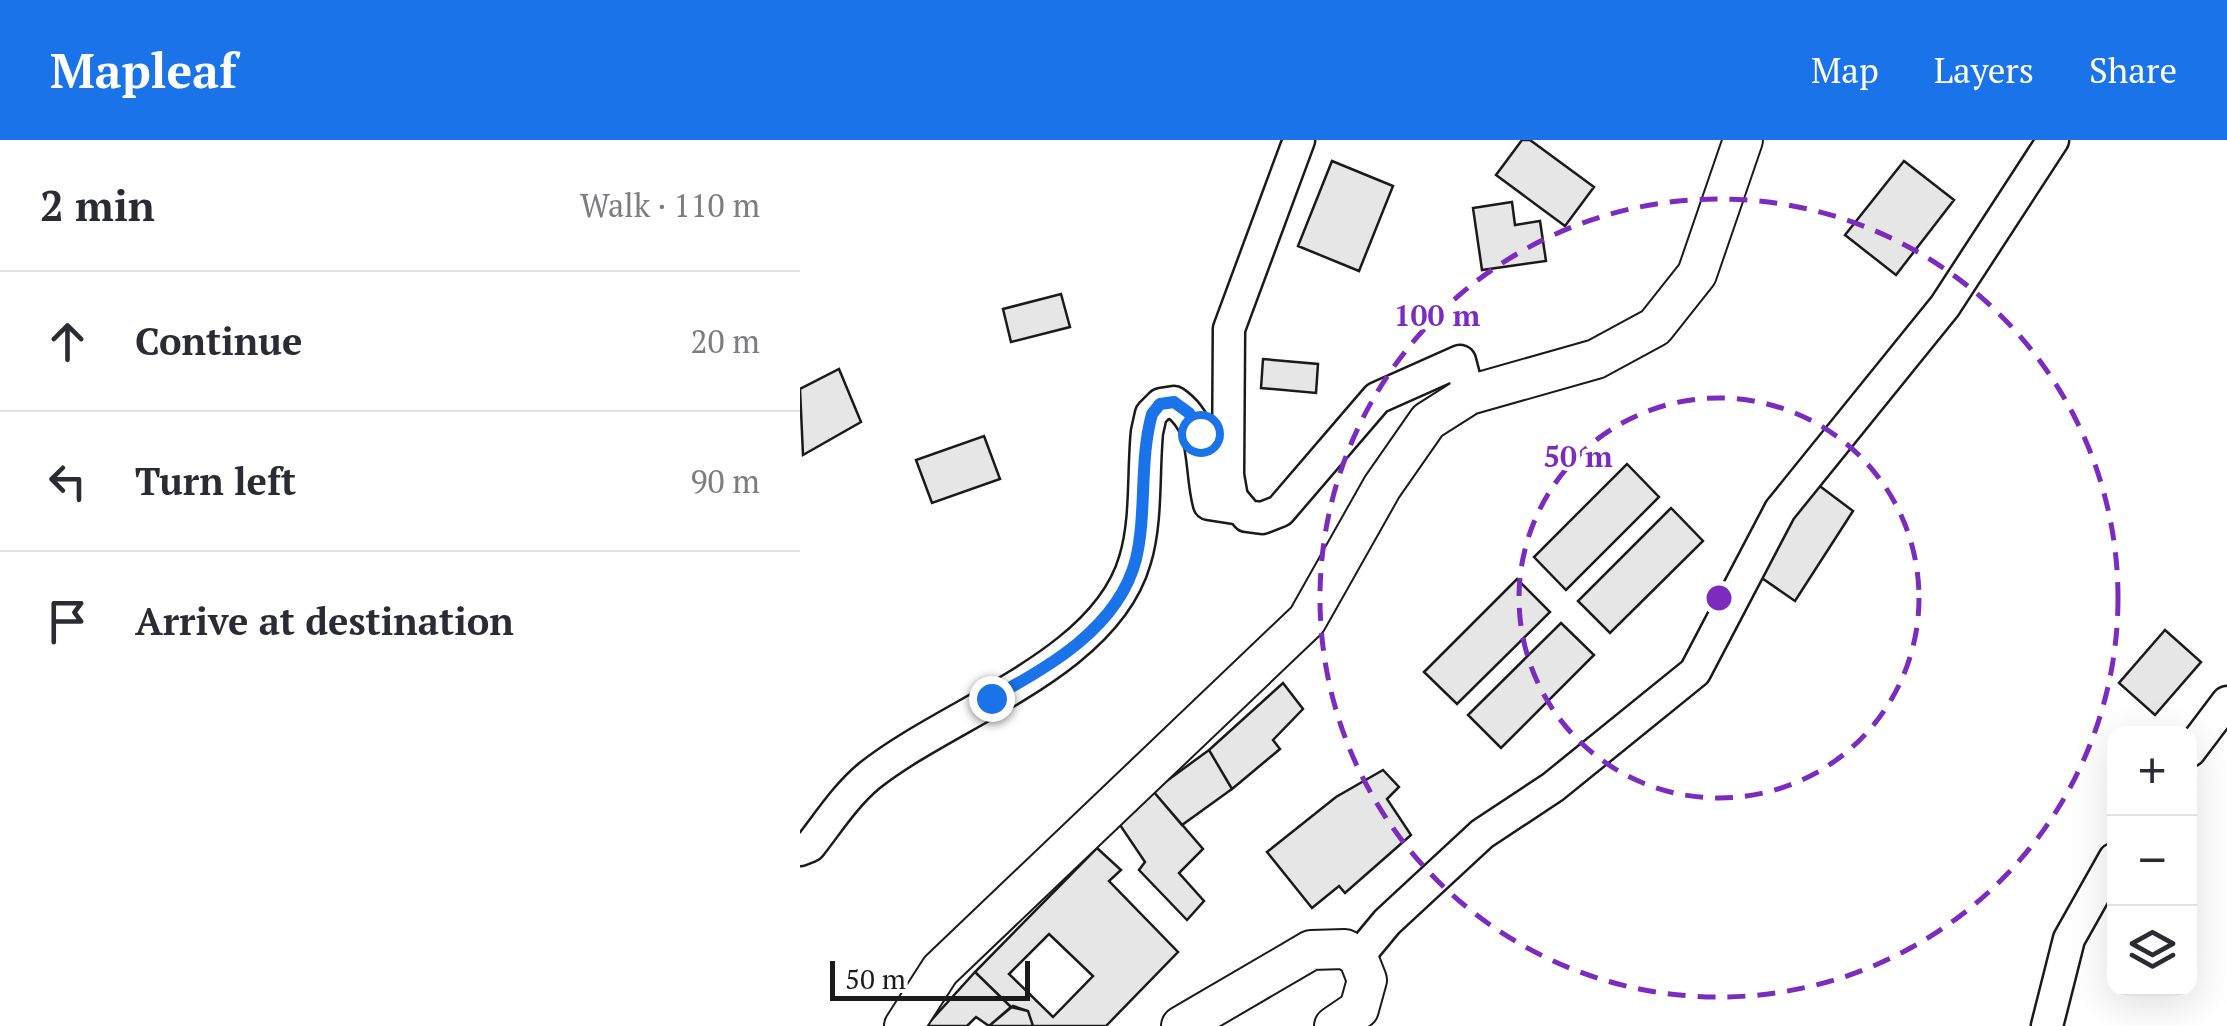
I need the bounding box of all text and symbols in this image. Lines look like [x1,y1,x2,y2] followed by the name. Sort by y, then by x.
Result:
[50,38,237,102] text: Mapleaf
[1811,47,1879,93] text: Map
[1934,47,2034,93] text: Layers
[2089,47,2177,93] text: Share
[40,177,155,233] text: 2 min
[580,184,760,226] text: Walk · 110 m
[1394,295,1481,335] text: 100 m
[40,314,95,369] icon: ahead
[135,316,302,366] text: Continue
[690,320,760,362] text: 20 m
[1178,411,1224,457] route start
[1543,436,1613,476] text: 50 m
[40,454,95,509] icon: left
[135,456,296,506] text: Turn left
[690,460,760,502] text: 90 m
[1701,580,1737,616] centre of rings
[40,594,95,649] icon: arrive
[135,596,514,646] text: Arrive at destination
[969,676,1015,722] route end
[2107,726,2197,996] map controls
[2107,726,2197,816] button: +
[2107,816,2197,906] button: −
[2107,906,2197,996] button: layers
[830,956,1030,1000] scale bar
[845,960,906,997] text: 50 m

